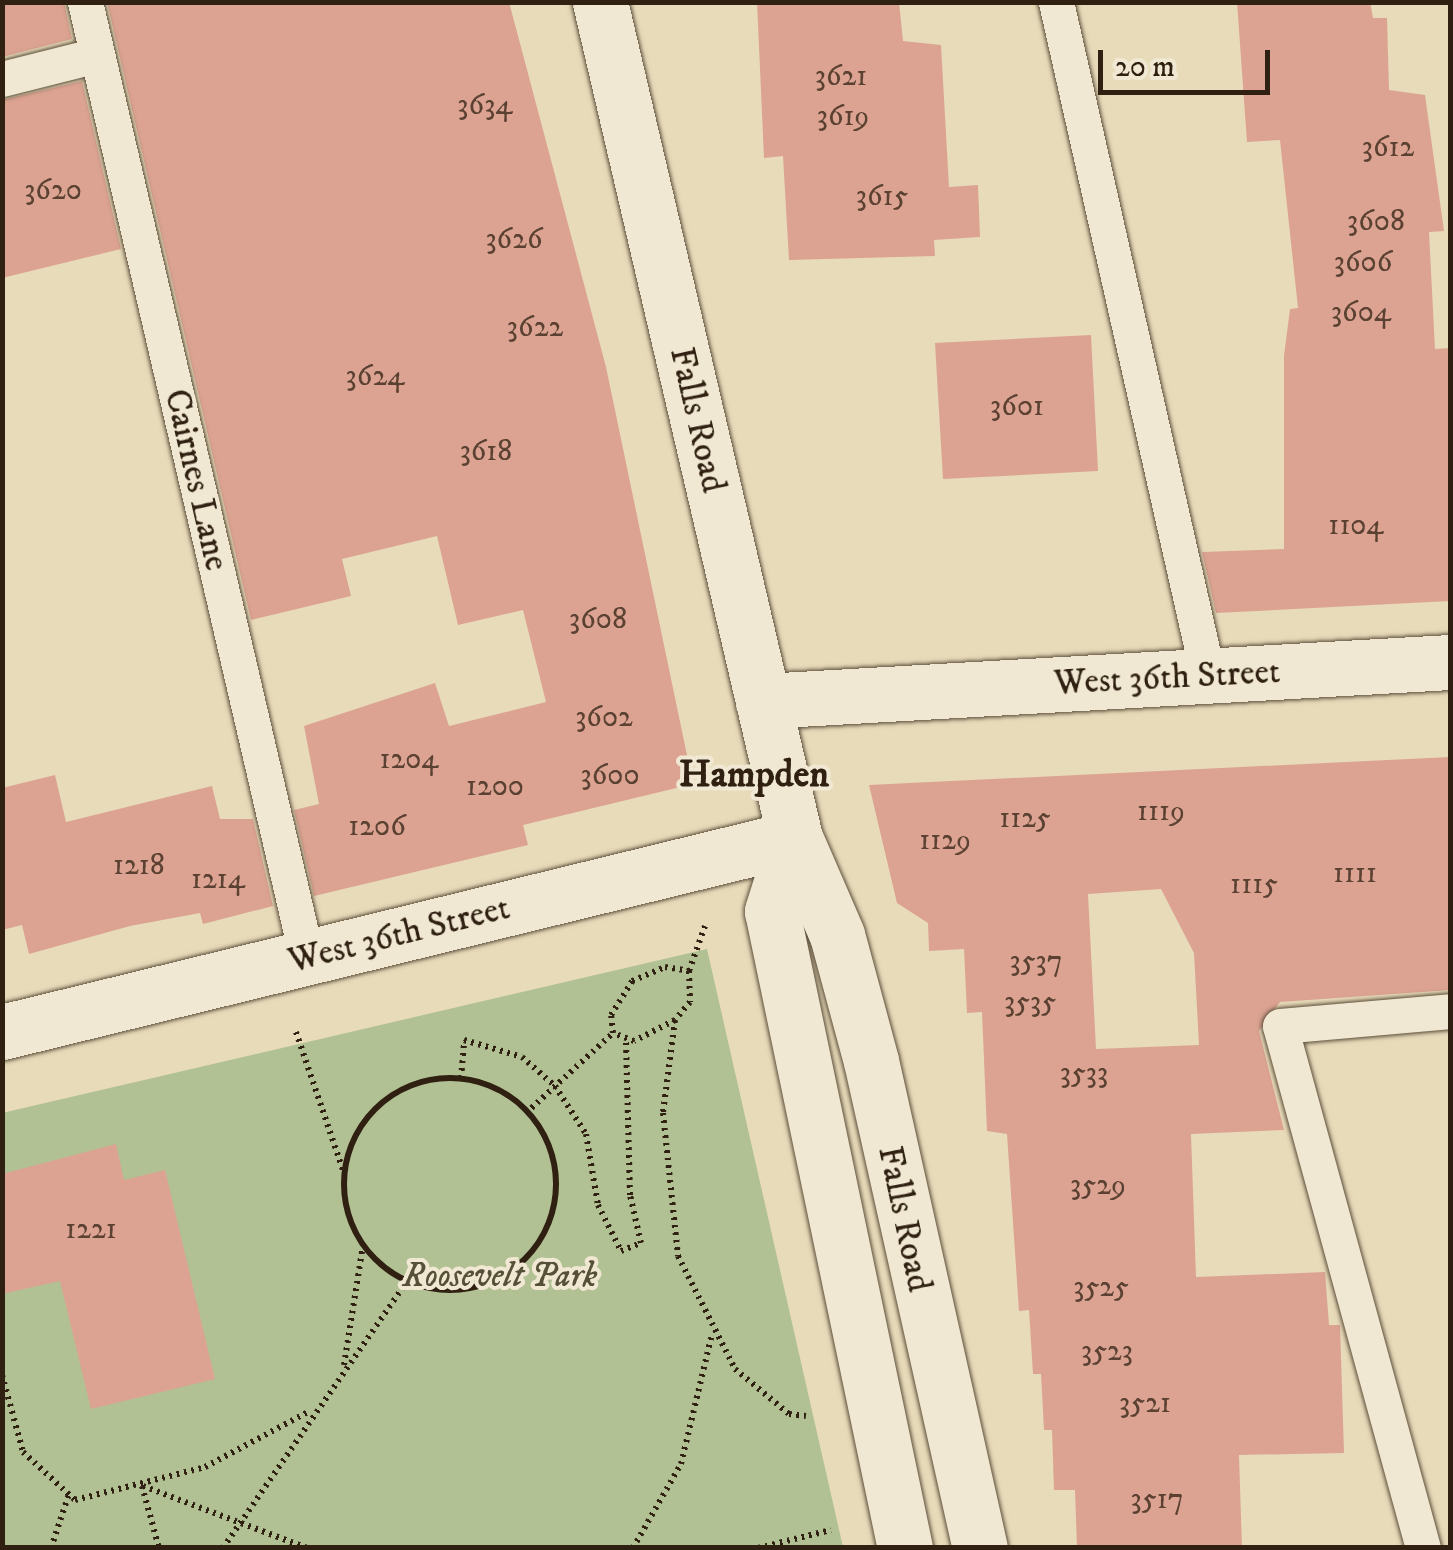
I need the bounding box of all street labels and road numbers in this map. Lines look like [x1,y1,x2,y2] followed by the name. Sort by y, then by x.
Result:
[660,343,734,497] street label: Falls Road
[155,385,237,575] street label: Cairnes Lane
[1053,651,1281,705] street label: West 36th Street
[284,887,514,983] street label: West 36th Street
[868,1142,940,1296] street label: Falls Road

